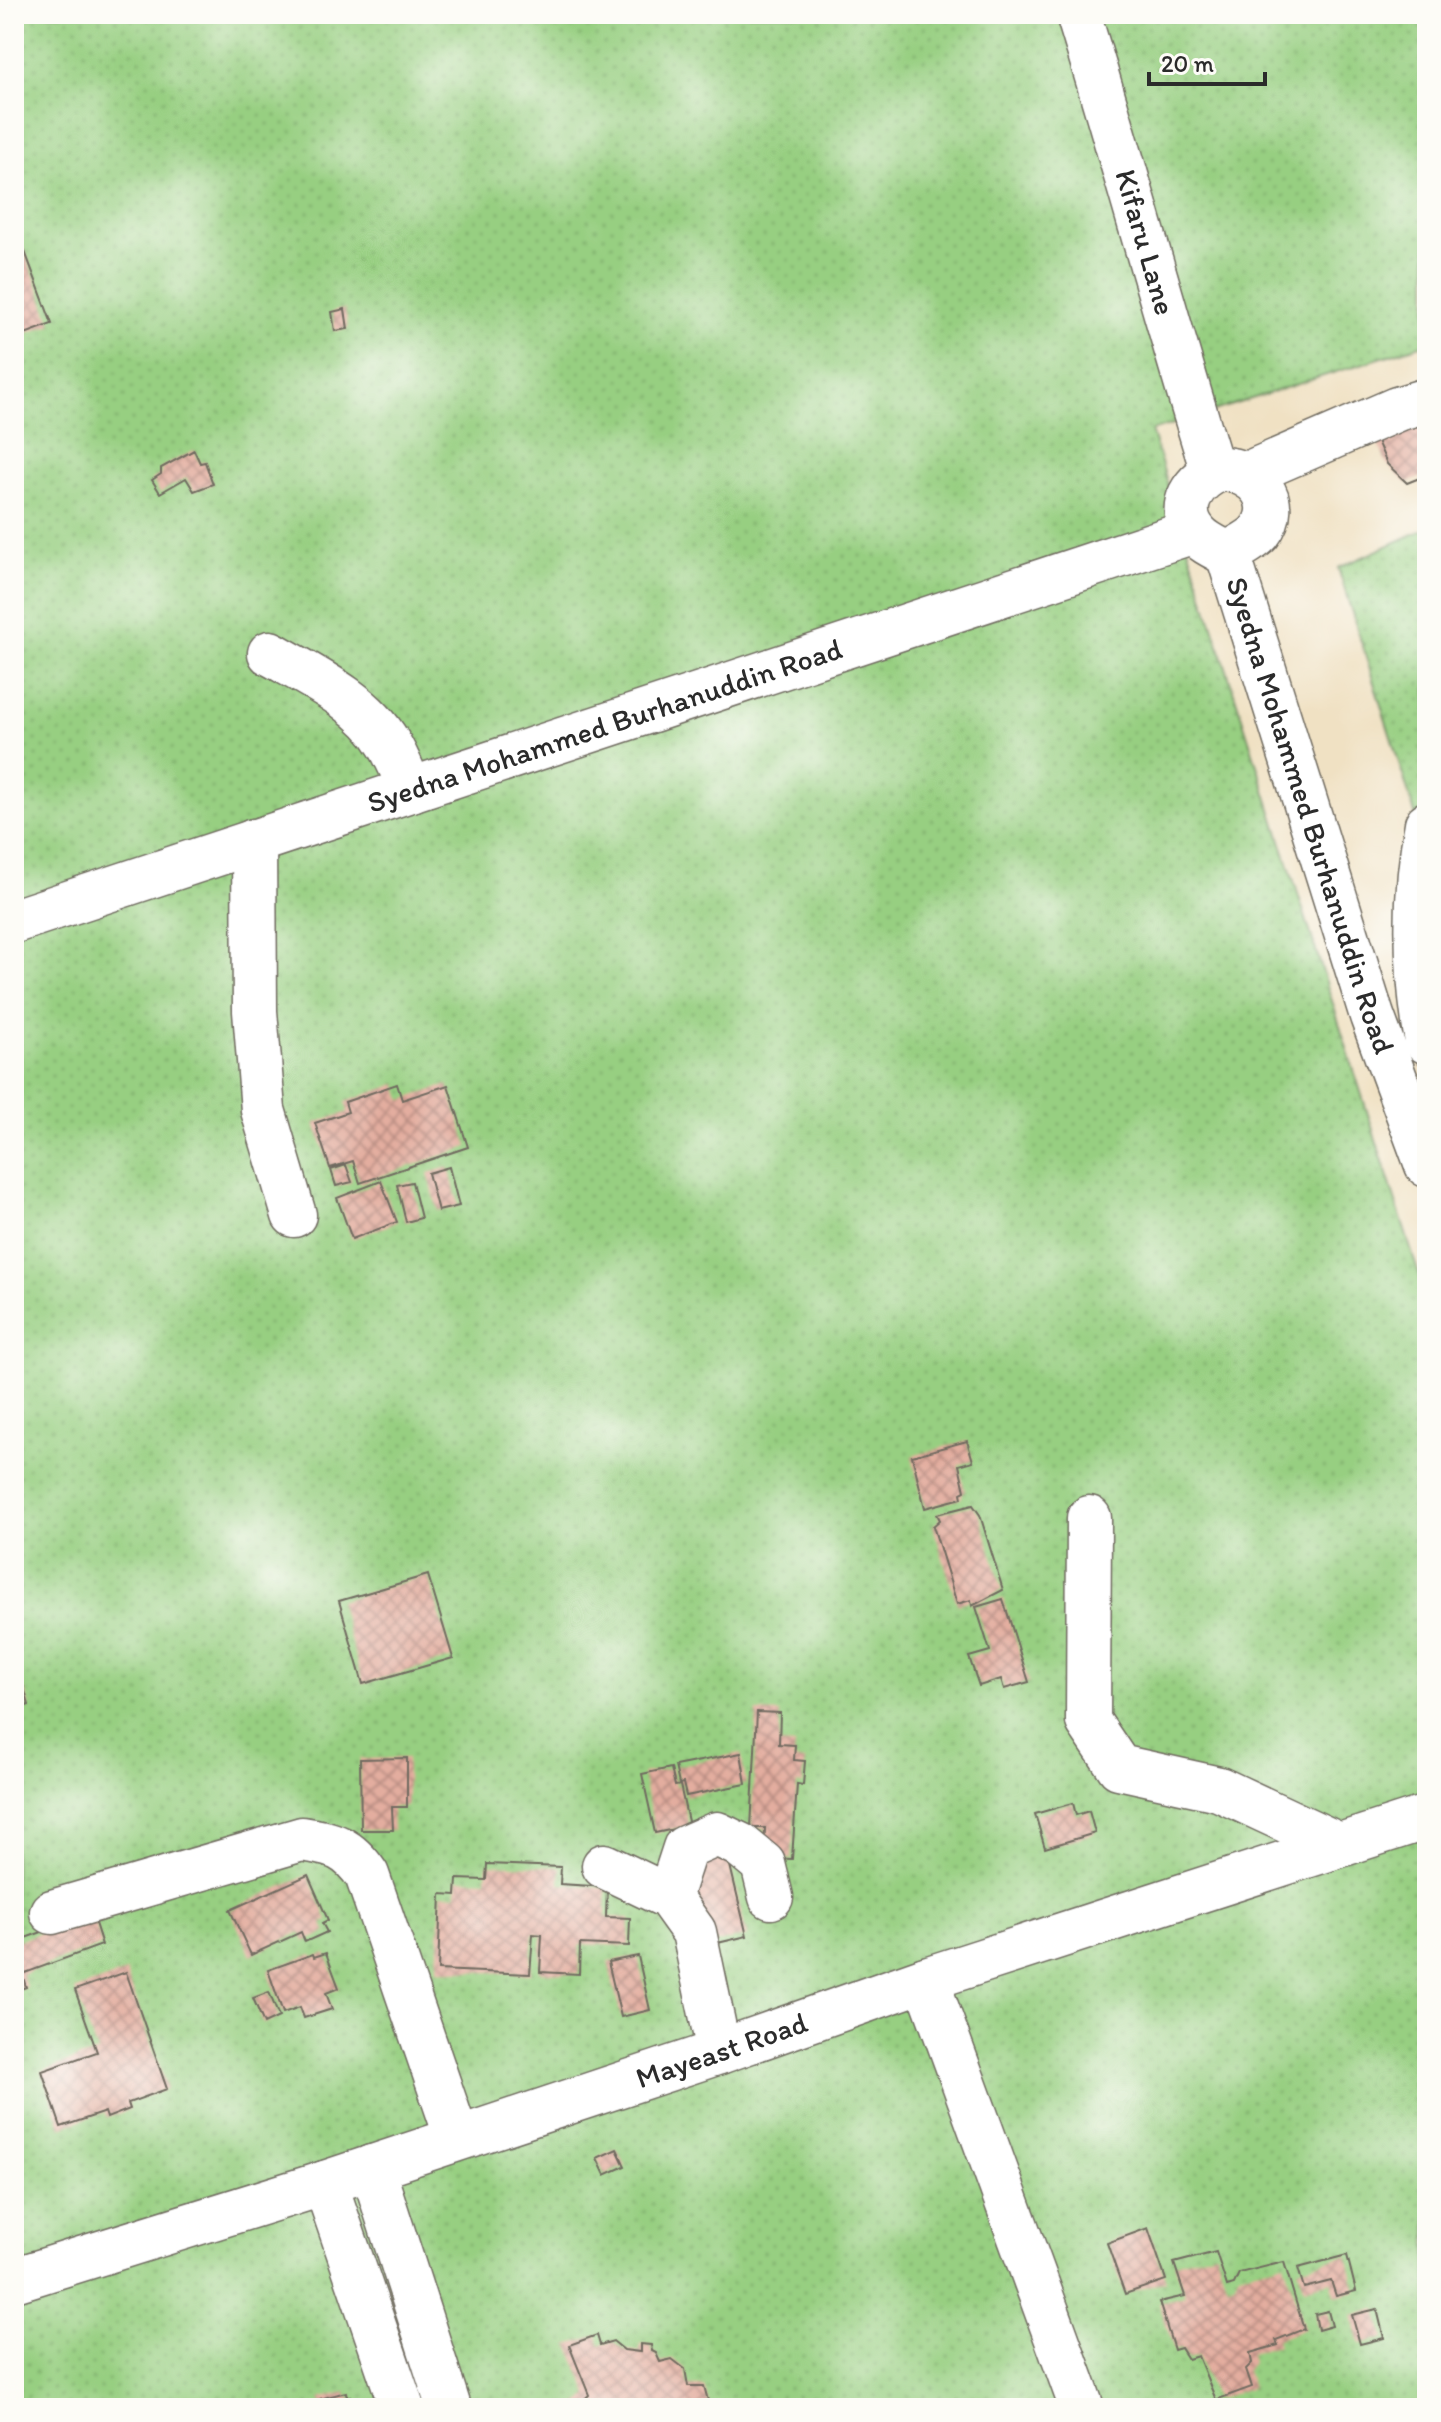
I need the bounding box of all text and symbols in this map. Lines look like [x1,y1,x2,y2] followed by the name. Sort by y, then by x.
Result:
[1149,36,1265,86] scale bar
[1161,49,1214,78] text: 20 m
[1107,165,1184,319] street label: Kifaru Lane
[1218,572,1403,1059] street label: Syedna Mohammed Burhanuddin Road
[362,630,846,821] street label: Syedna Mohammed Burhanuddin Road
[631,2003,813,2096] street label: Mayeast Road

